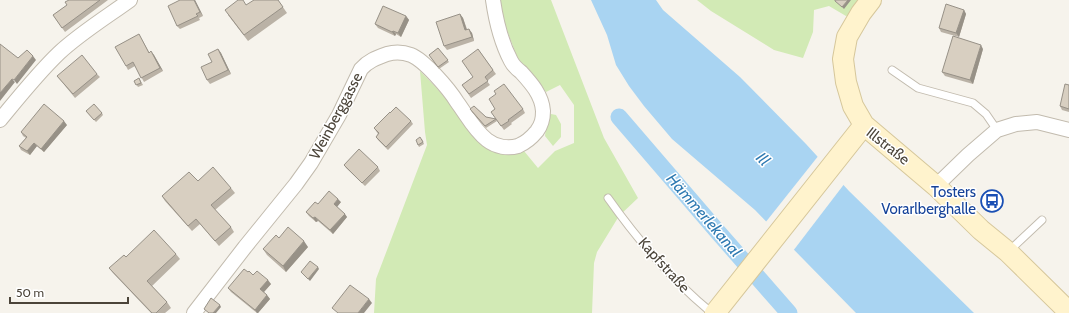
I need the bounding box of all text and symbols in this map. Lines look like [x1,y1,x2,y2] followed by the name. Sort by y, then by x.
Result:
[306,69,367,162] street label: Weinberggasse
[863,123,914,169] street label: Illstraße
[752,148,774,170] water label: Ill
[663,169,746,261] water label: Hämmerlekanal
[881,183,976,218] place label: Tosters Vorarlberghalle
[979,188,1005,214] bus stop icon: Tosters Vorarlberghalle
[634,234,694,297] street label: Kapfstraße
[10,279,128,305] scale bar
[16,285,44,300] text: 50 m

